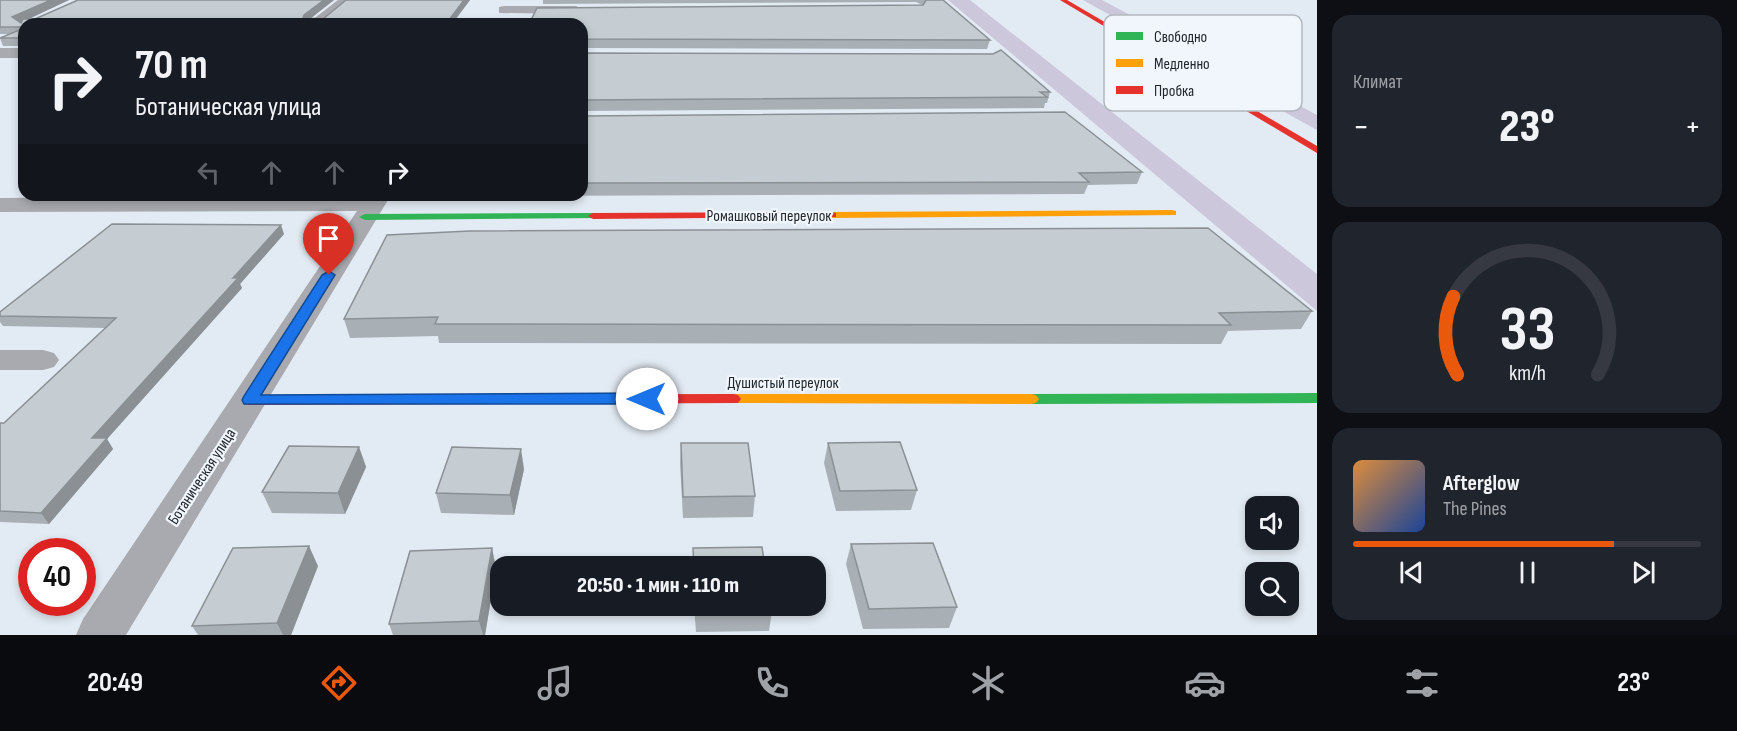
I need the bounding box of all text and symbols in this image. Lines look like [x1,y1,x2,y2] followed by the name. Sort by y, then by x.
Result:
[1104,15,1302,111] legend
[1154,28,1207,47] text: Свободно
[135,40,208,91] text: 70 m
[36,42,114,120] icon: right
[1154,55,1210,74] text: Медленно
[1353,70,1403,94] text: Климат
[1154,82,1194,101] text: Пробка
[135,91,321,123] text: Ботаническая улица
[1499,100,1555,155] text: 23°
[1353,107,1369,147] text: −
[1685,107,1701,147] text: +
[192,156,225,189] icon: left
[255,156,288,189] icon: ahead
[318,156,351,189] icon: ahead
[381,156,414,189] icon: right
[707,207,832,226] street label: Ромашковый переулок
[303,213,354,275] pin
[312,222,345,255] icon: arrive
[1499,293,1555,368] text: 33
[1508,361,1546,386] text: km/h
[615,367,679,431] position arrow
[727,374,840,393] street label: Душистый переулок
[164,425,240,528] street label: Ботаническая улица
[1443,470,1520,497] text: Afterglow
[1245,496,1299,616] map controls
[1245,496,1299,550] button: sound
[1443,497,1507,521] text: The Pines
[18,538,96,616] speed limit sign: 40
[1395,556,1428,589] icon: previous
[1511,556,1544,589] icon: pause
[1627,556,1660,589] icon: next
[1245,562,1299,616] button: search
[577,572,739,599] text: 20:50 · 1 мин · 110 m
[318,662,360,704] icon: directions
[534,662,576,704] icon: music
[751,662,793,704] icon: phone
[967,662,1009,704] icon: climate
[1184,662,1226,704] icon: car
[1401,662,1443,704] icon: filters
[87,667,143,699] text: 20:49
[1617,667,1650,699] text: 23°

